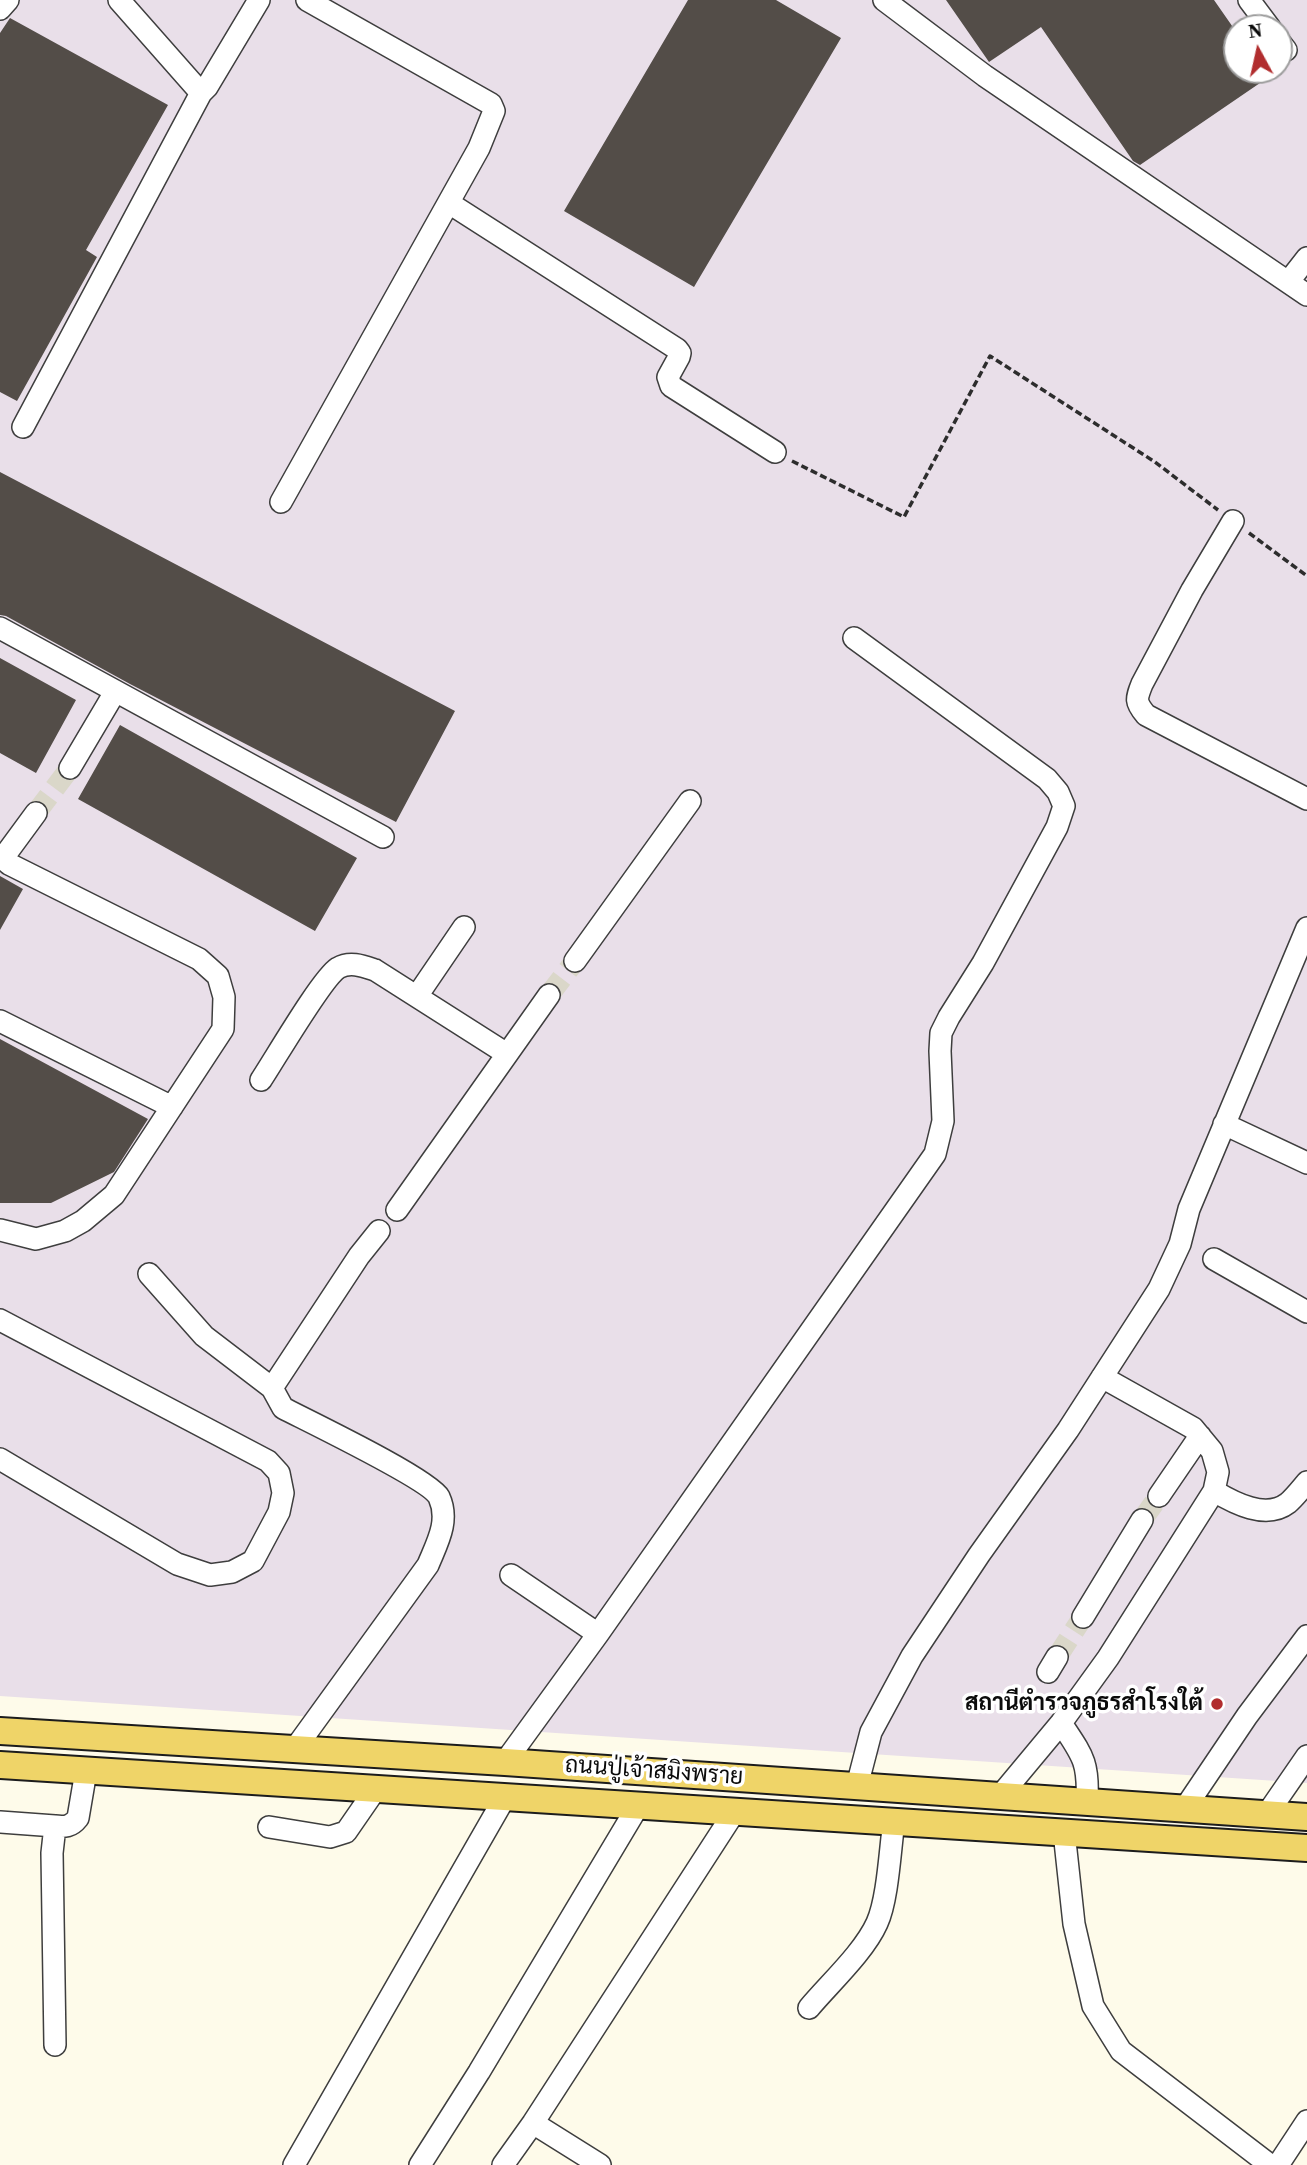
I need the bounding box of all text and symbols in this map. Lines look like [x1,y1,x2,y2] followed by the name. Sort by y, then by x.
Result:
[1223,14,1293,84] north arrow
[1247,16,1264,44] text: N
[965,1690,1203,1718] place label: สถานีตำรวจภูธรสำโรงใต้
[1209,1696,1225,1712] marker: สถานีตำรวจภูธรสำโรงใต้
[564,1752,744,1792] street label: ถนนปู่เจ้าสมิงพราย

